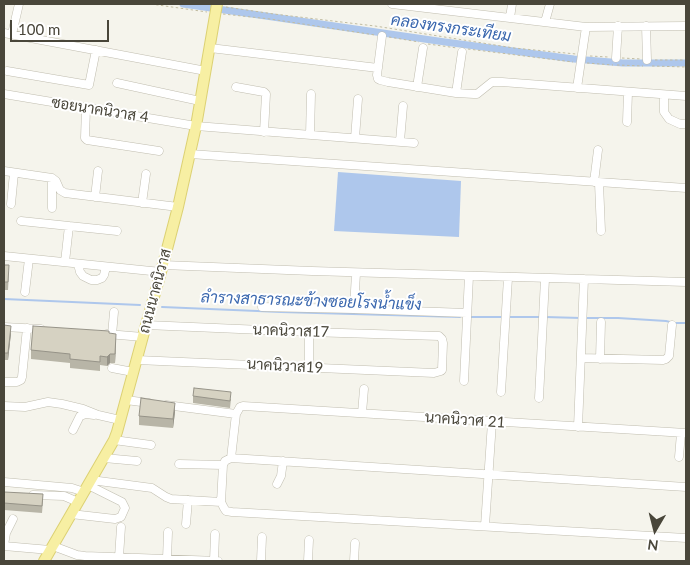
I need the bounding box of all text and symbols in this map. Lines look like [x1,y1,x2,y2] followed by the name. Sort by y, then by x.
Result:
[12,10,111,42] scale bar
[390,10,512,46] water label: คลองทรงกระเทียม
[18,20,60,38] text: 100 m
[50,93,150,127] street label: ซอยนาคนิวาส 4
[135,247,175,335] street label: ถนนนาคนิวาส
[200,288,422,314] water label: ลำรางสาธารณะข้างซอยโรงน้ำแข็ง
[252,321,330,341] street label: นาคนิวาส17
[246,355,324,377] street label: นาคนิวาส19
[424,408,506,432] street label: นาคนิวาศ 21
[630,505,680,555] north arrow
[646,536,659,555] text: N

